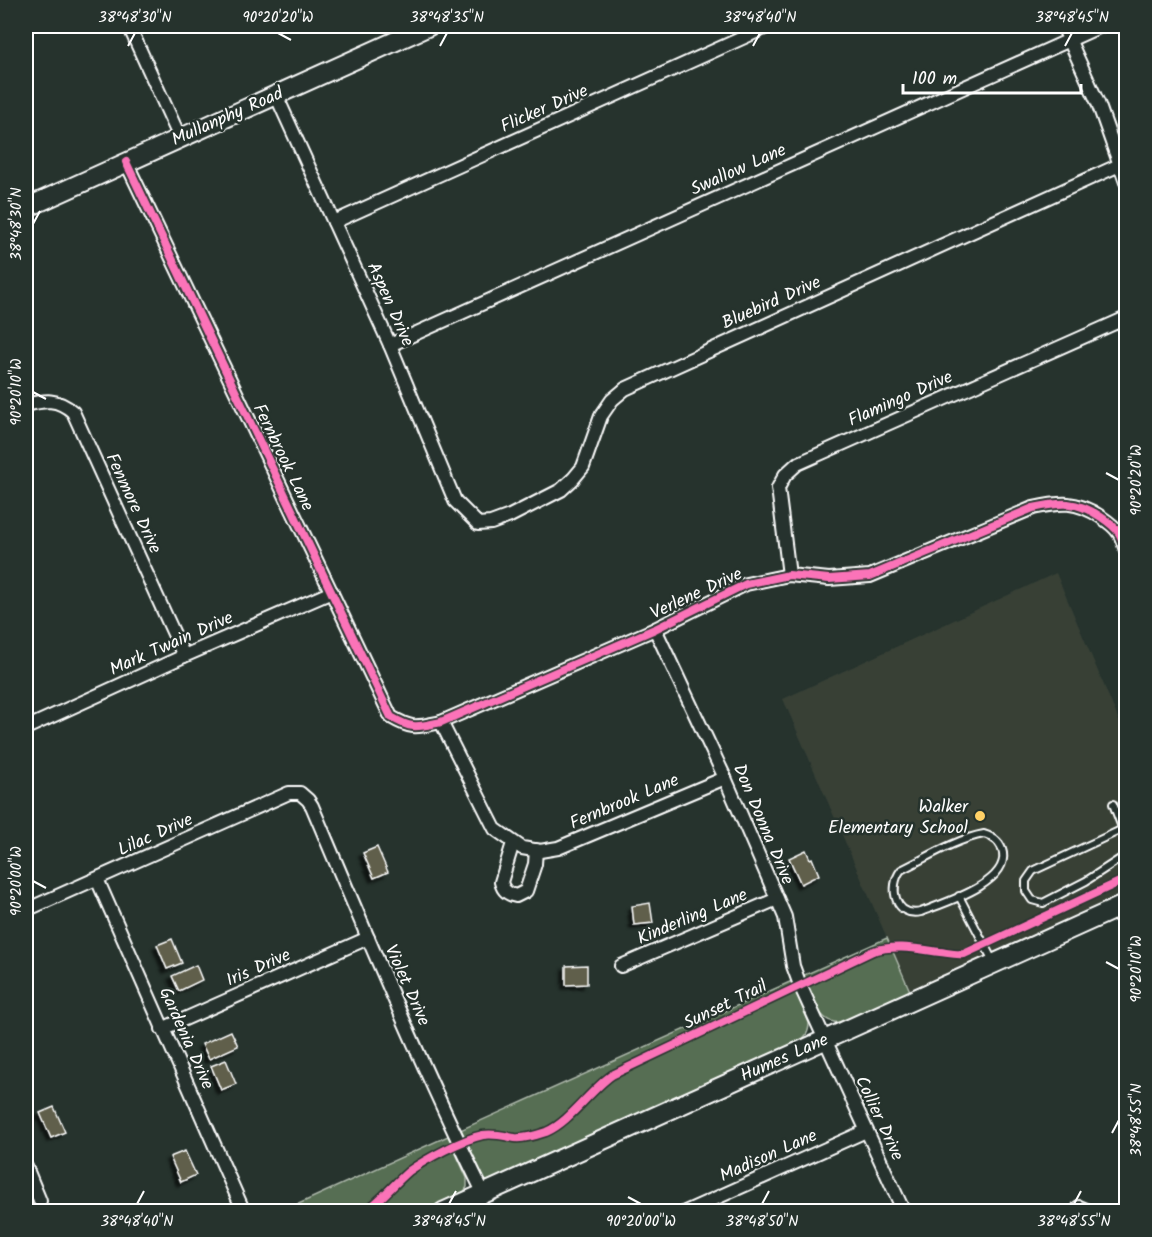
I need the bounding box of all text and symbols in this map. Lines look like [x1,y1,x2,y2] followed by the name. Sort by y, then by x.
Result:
[98,6,172,30] text: 38°48'30"N
[242,6,314,30] text: 90°20'20"W
[410,6,484,30] text: 38°48'35"N
[723,6,797,30] text: 38°48'40"N
[1035,6,1109,30] text: 38°48'45"N
[903,57,1082,95] scale bar
[912,65,957,94] text: 100 m
[496,77,593,142] street label: Flicker Drive
[167,79,289,155] street label: Mullanphy Road
[686,136,791,204] street label: Swallow Lane
[5,187,29,261] text: 38°48'30"N
[358,258,421,351] street label: Aspen Drive
[717,269,826,338] street label: Bluebird Drive
[5,358,29,426] text: 90°20'10"W
[844,363,958,435] street label: Flamingo Drive
[244,399,321,516] street label: Fernbrook Lane
[1125,444,1149,516] text: 90°20'20"W
[97,448,169,559] street label: Fenmore Drive
[646,560,747,628] street label: Verlene Drive
[105,604,238,685] street label: Mark Twain Drive
[724,760,801,890] street label: Don Donna Drive
[565,766,684,838] street label: Fernbrook Lane
[828,793,969,843] place label: Walker Elementary School
[113,806,198,865] street label: Lilac Drive
[973,809,987,823] marker: Walker Elementary School
[5,846,29,916] text: 90°20'00"W
[633,881,752,954] street label: Kinderling Lane
[1125,935,1149,1003] text: 90°20'10"W
[376,940,437,1031] street label: Violet Drive
[222,941,296,995] street label: Iris Drive
[679,972,773,1038] street label: Sunset Trail
[150,983,221,1095] street label: Gardenia Drive
[736,1026,833,1091] street label: Humes Lane
[846,1071,911,1166] street label: Collier Drive
[1125,1083,1149,1157] text: 38°48'55"N
[715,1122,822,1191] street label: Madison Lane
[100,1210,174,1234] text: 38°48'40"N
[412,1210,486,1234] text: 38°48'45"N
[606,1210,676,1234] text: 90°20'00"W
[726,1210,798,1234] text: 38°48'50"N
[1037,1210,1111,1234] text: 38°48'55"N

